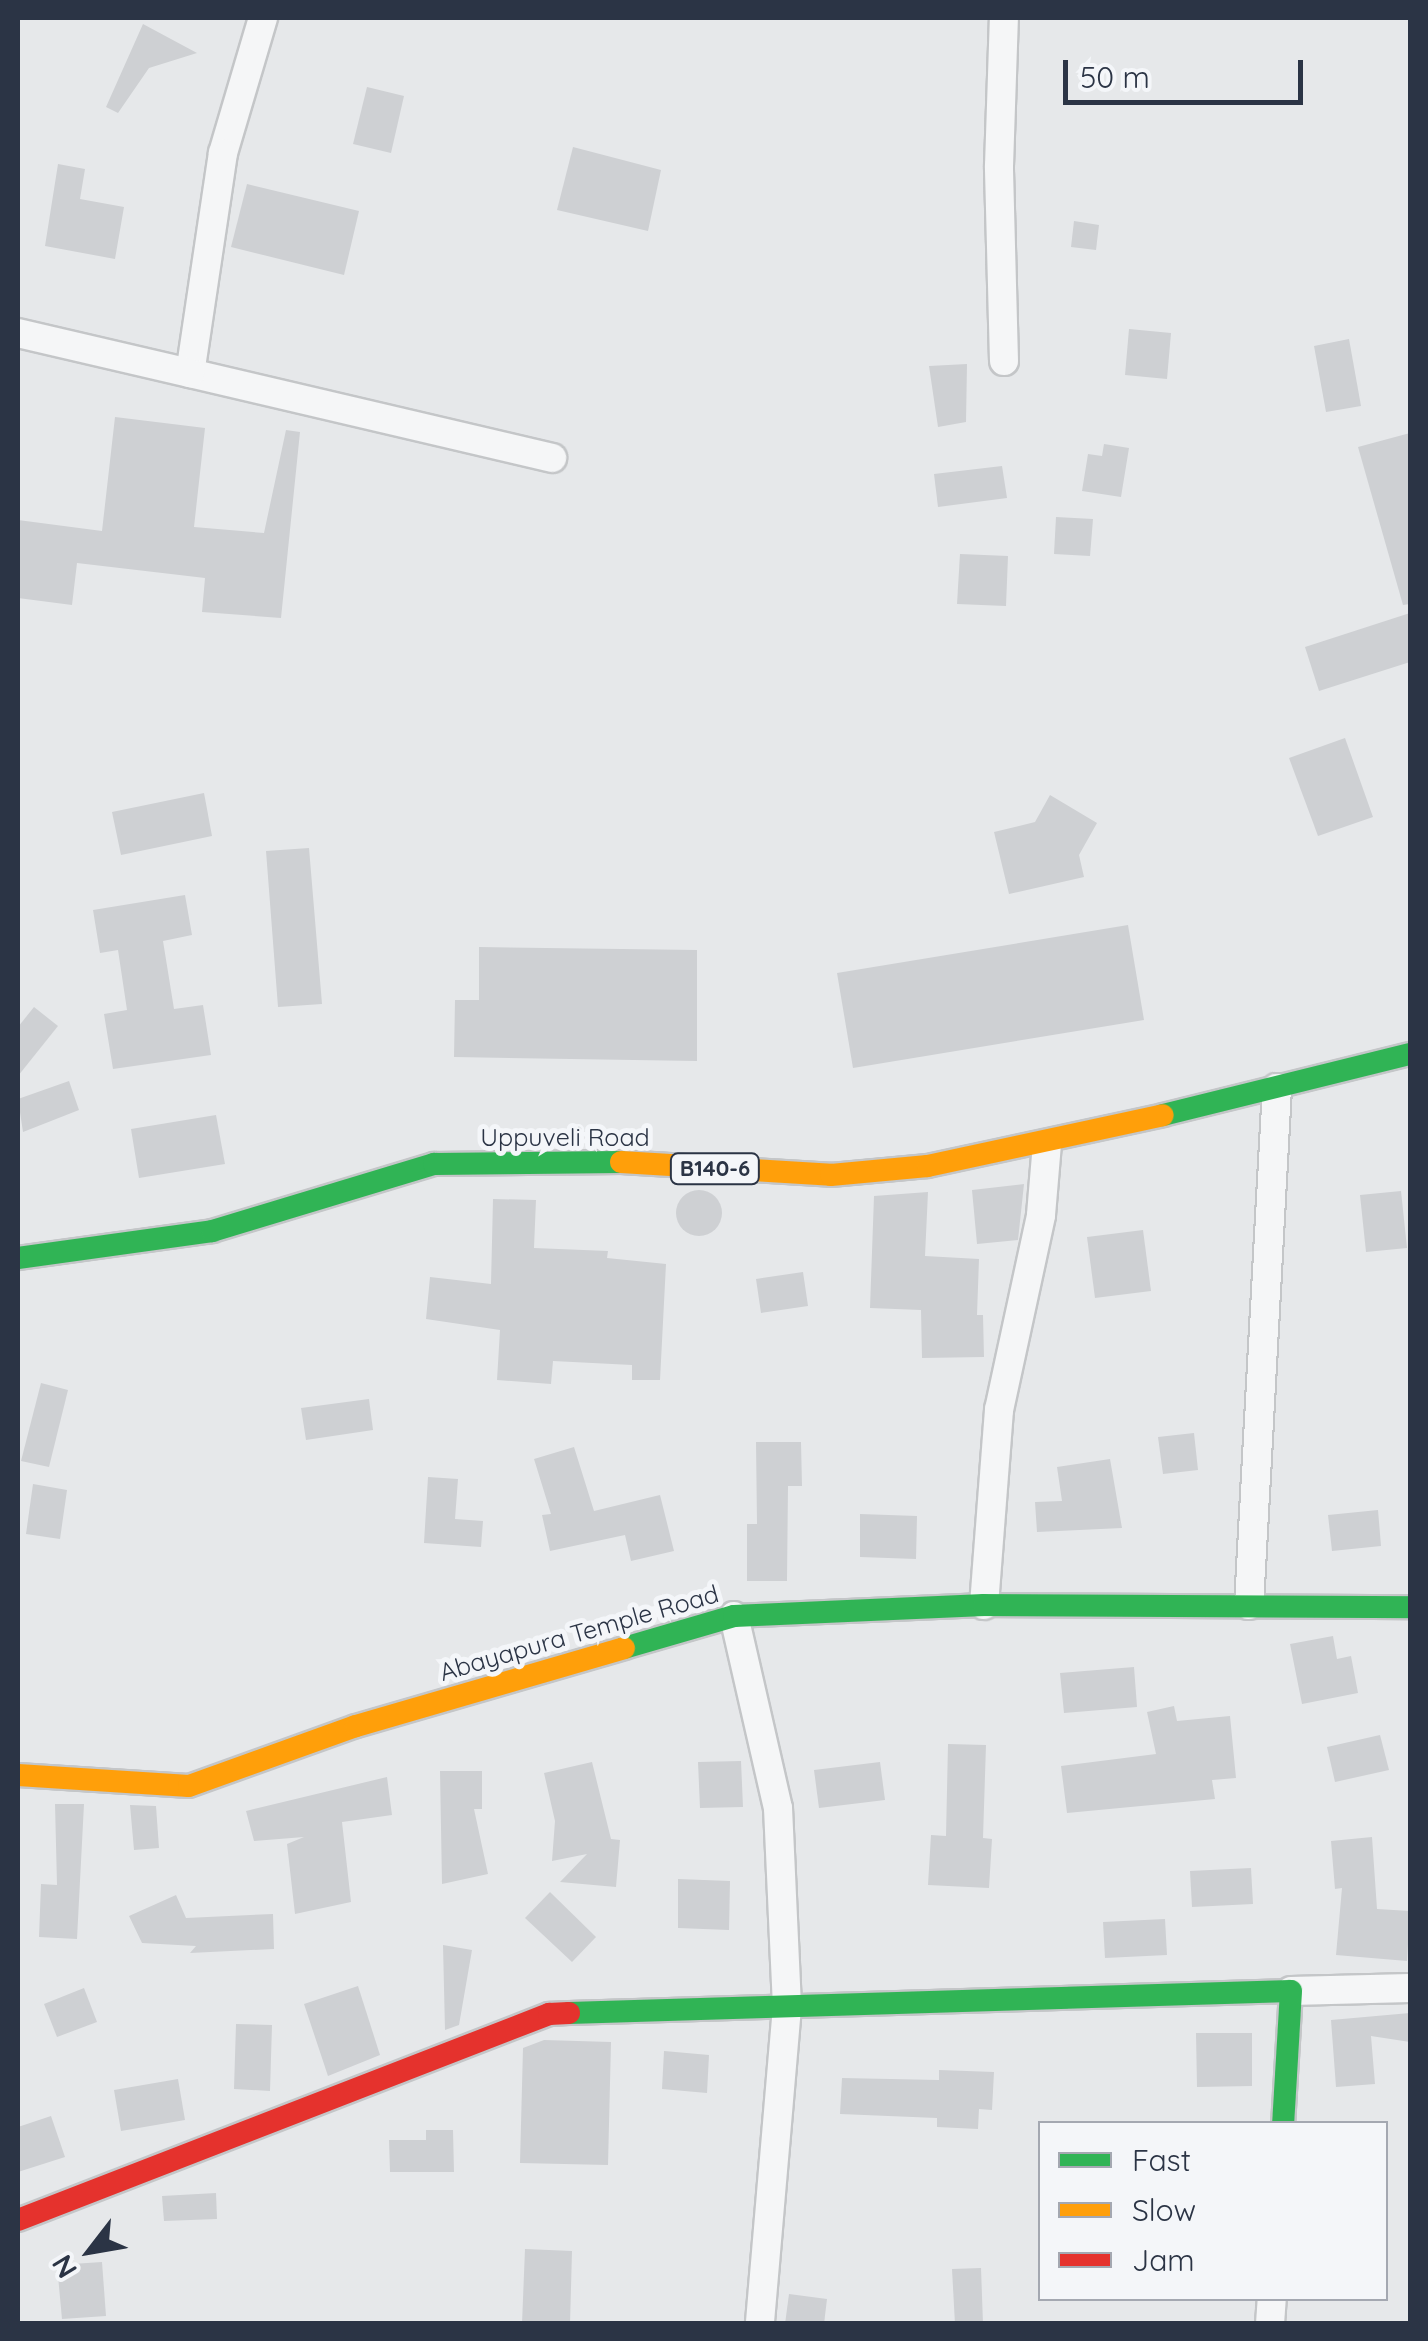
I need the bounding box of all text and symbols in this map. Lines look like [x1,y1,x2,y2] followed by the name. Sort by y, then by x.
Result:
[1068,40,1308,102] scale bar
[1080,58,1150,96] text: 50 m
[480,1122,650,1152] street label: Uppuveli Road
[668,1152,762,1186] road number: B140-6
[436,1579,722,1687] street label: Abayapura Temple Road
[1038,2121,1388,2301] legend
[1132,2141,1191,2179] text: Fast
[1132,2191,1196,2229] text: Slow
[40,2201,140,2301] north arrow
[1132,2241,1195,2279] text: Jam
[44,2249,84,2285] text: N

